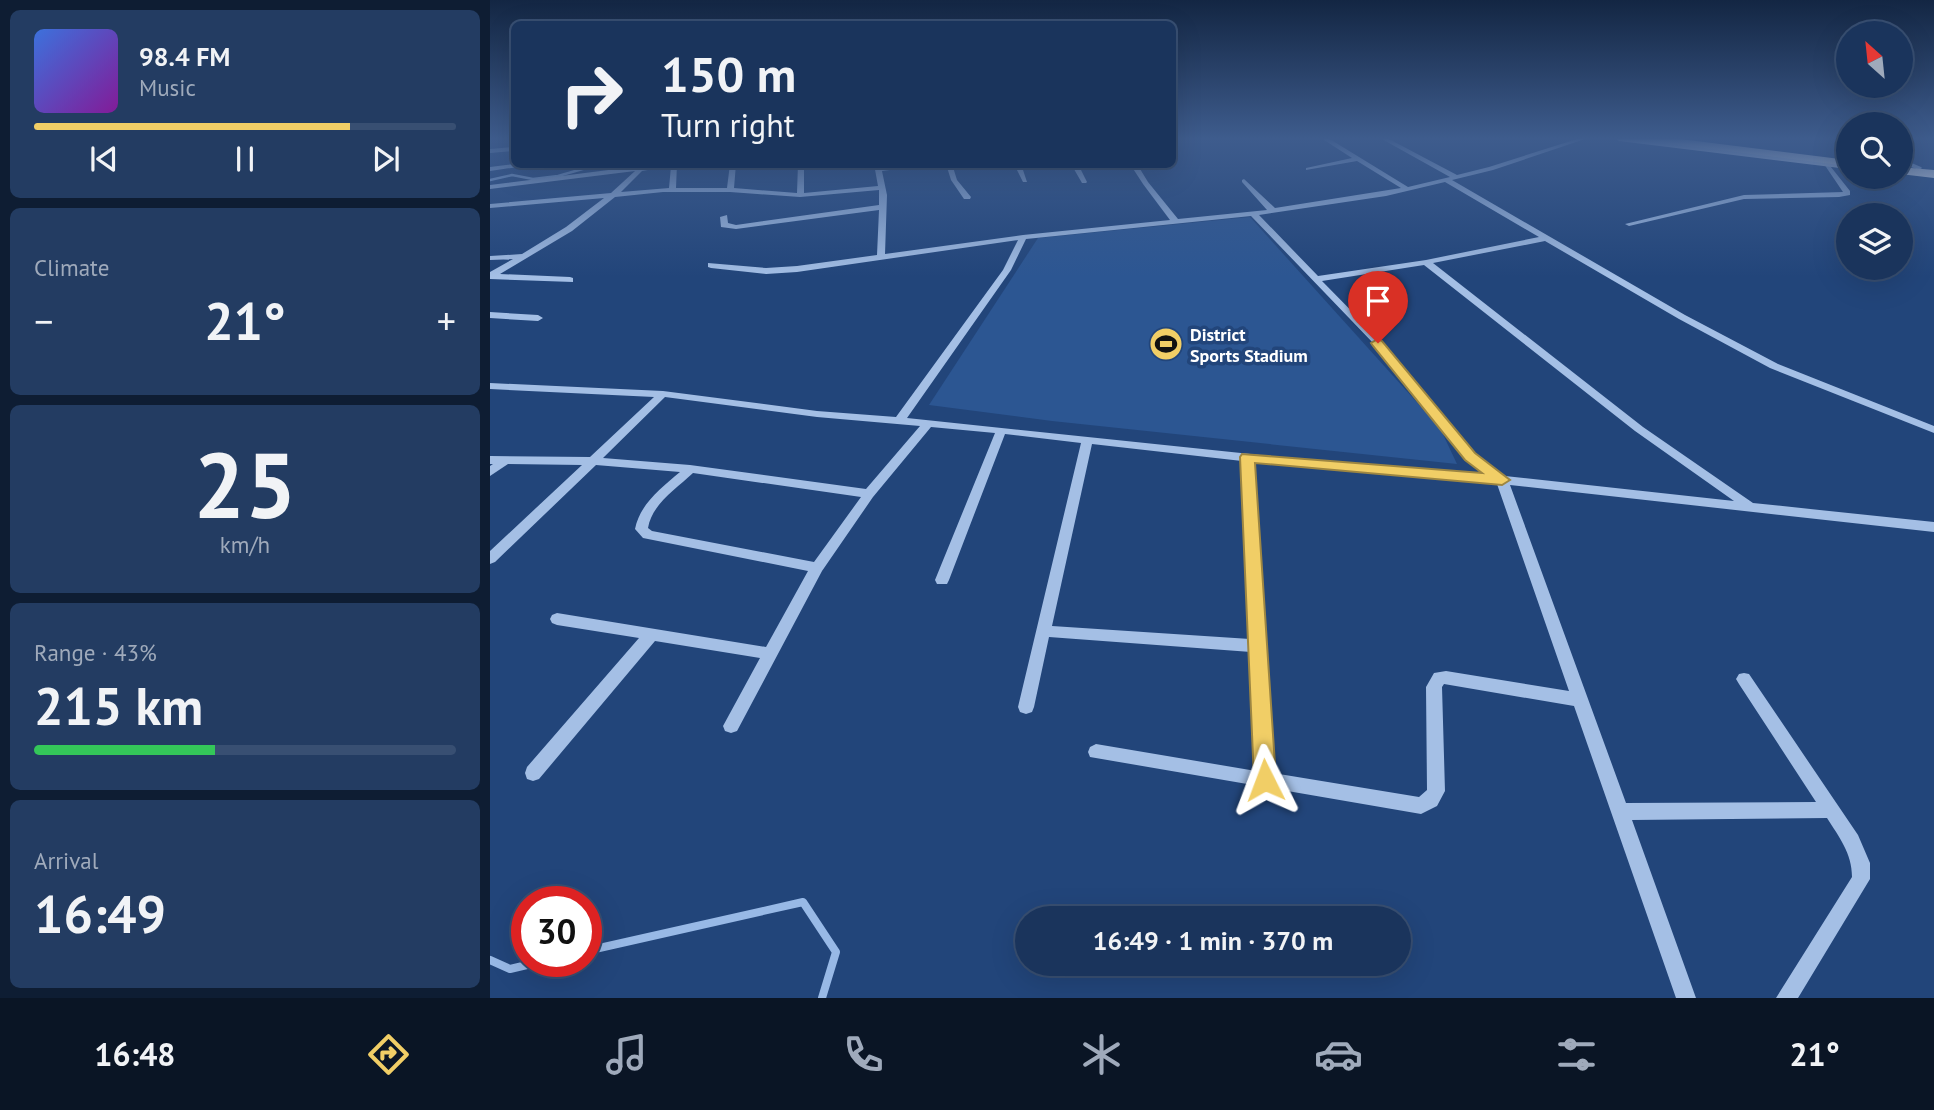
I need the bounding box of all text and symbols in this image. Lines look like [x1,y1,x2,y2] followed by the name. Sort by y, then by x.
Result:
[1836,21,1913,98] north arrow
[1836,21,1913,280] map controls
[139,40,230,73] text: 98.4 FM
[661,42,796,106] text: 150 m
[546,49,637,140] icon: right
[139,73,196,102] text: Music
[661,104,795,146] text: Turn right
[1836,112,1913,189] button: search
[85,140,123,178] icon: previous
[226,140,264,178] icon: pause
[367,140,405,178] icon: next
[1836,203,1913,280] button: layers
[34,253,109,282] text: Climate
[1348,271,1408,343] pin
[1359,282,1397,320] icon: arrive
[204,287,286,354] text: 21°
[34,296,53,345] text: −
[437,296,456,345] text: +
[1190,323,1308,367] place label: District Sports Stadium
[1147,325,1185,363] sports icon: District Sports Stadium
[193,425,297,543] text: 25
[220,530,270,559] text: km/h
[34,638,157,667] text: Range · 43%
[34,672,203,739] text: 215 km
[1228,743,1302,817] position arrow
[34,846,98,875] text: Arrival
[34,880,166,947] text: 16:49
[511,886,602,977] speed limit sign: 30
[1093,924,1333,957] text: 16:49 · 1 min · 370 m
[364,1030,413,1079] icon: directions
[602,1030,651,1079] icon: music
[839,1030,888,1079] icon: phone
[1077,1030,1126,1079] icon: climate
[1314,1030,1363,1079] icon: car
[1552,1030,1601,1079] icon: filters
[94,1033,175,1075] text: 16:48
[1789,1033,1840,1075] text: 21°

